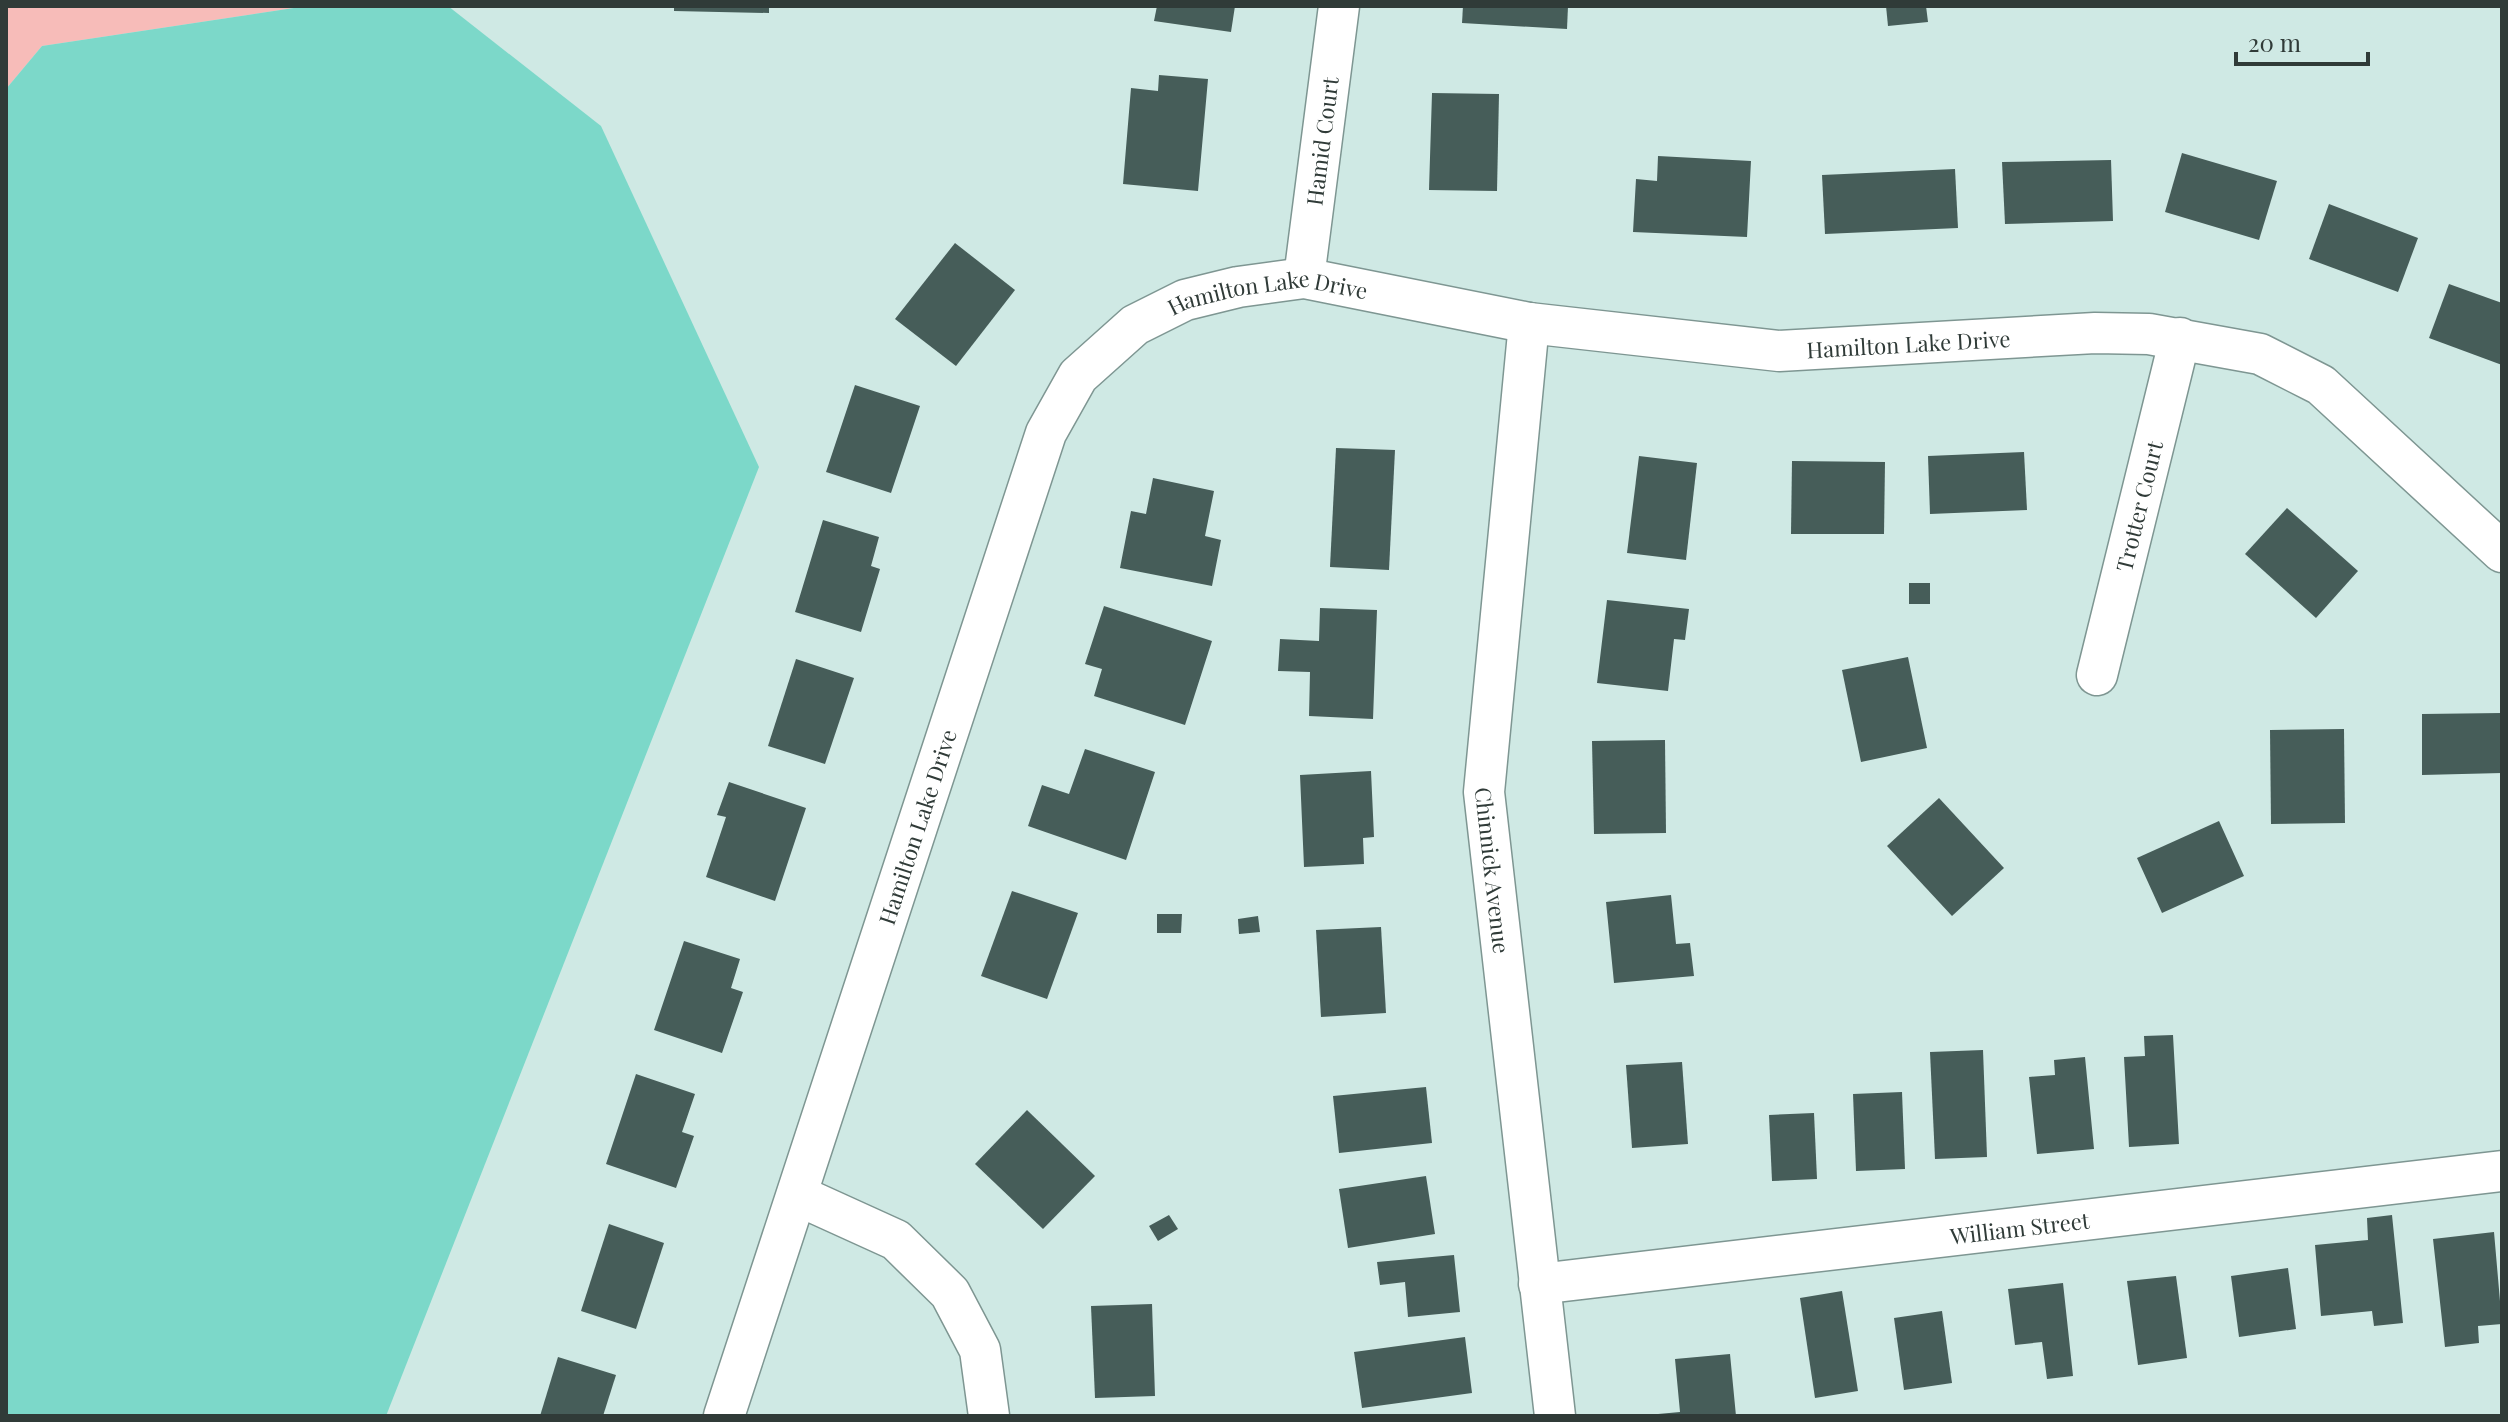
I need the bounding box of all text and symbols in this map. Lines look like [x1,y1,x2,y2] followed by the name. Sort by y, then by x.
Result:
[2236,16,2368,66] scale bar
[2248,26,2301,58] text: 20 m
[1298,74,1345,207] street label: Hamid Court
[1162,262,1370,322] street label: Hamilton Lake Drive
[1806,323,2011,364] street label: Hamilton Lake Drive
[2108,437,2169,574] street label: Trotter Court
[871,725,963,928] street label: Hamilton Lake Drive
[1469,786,1517,955] street label: Chinnick Avenue
[1947,1204,2092,1251] street label: William Street

